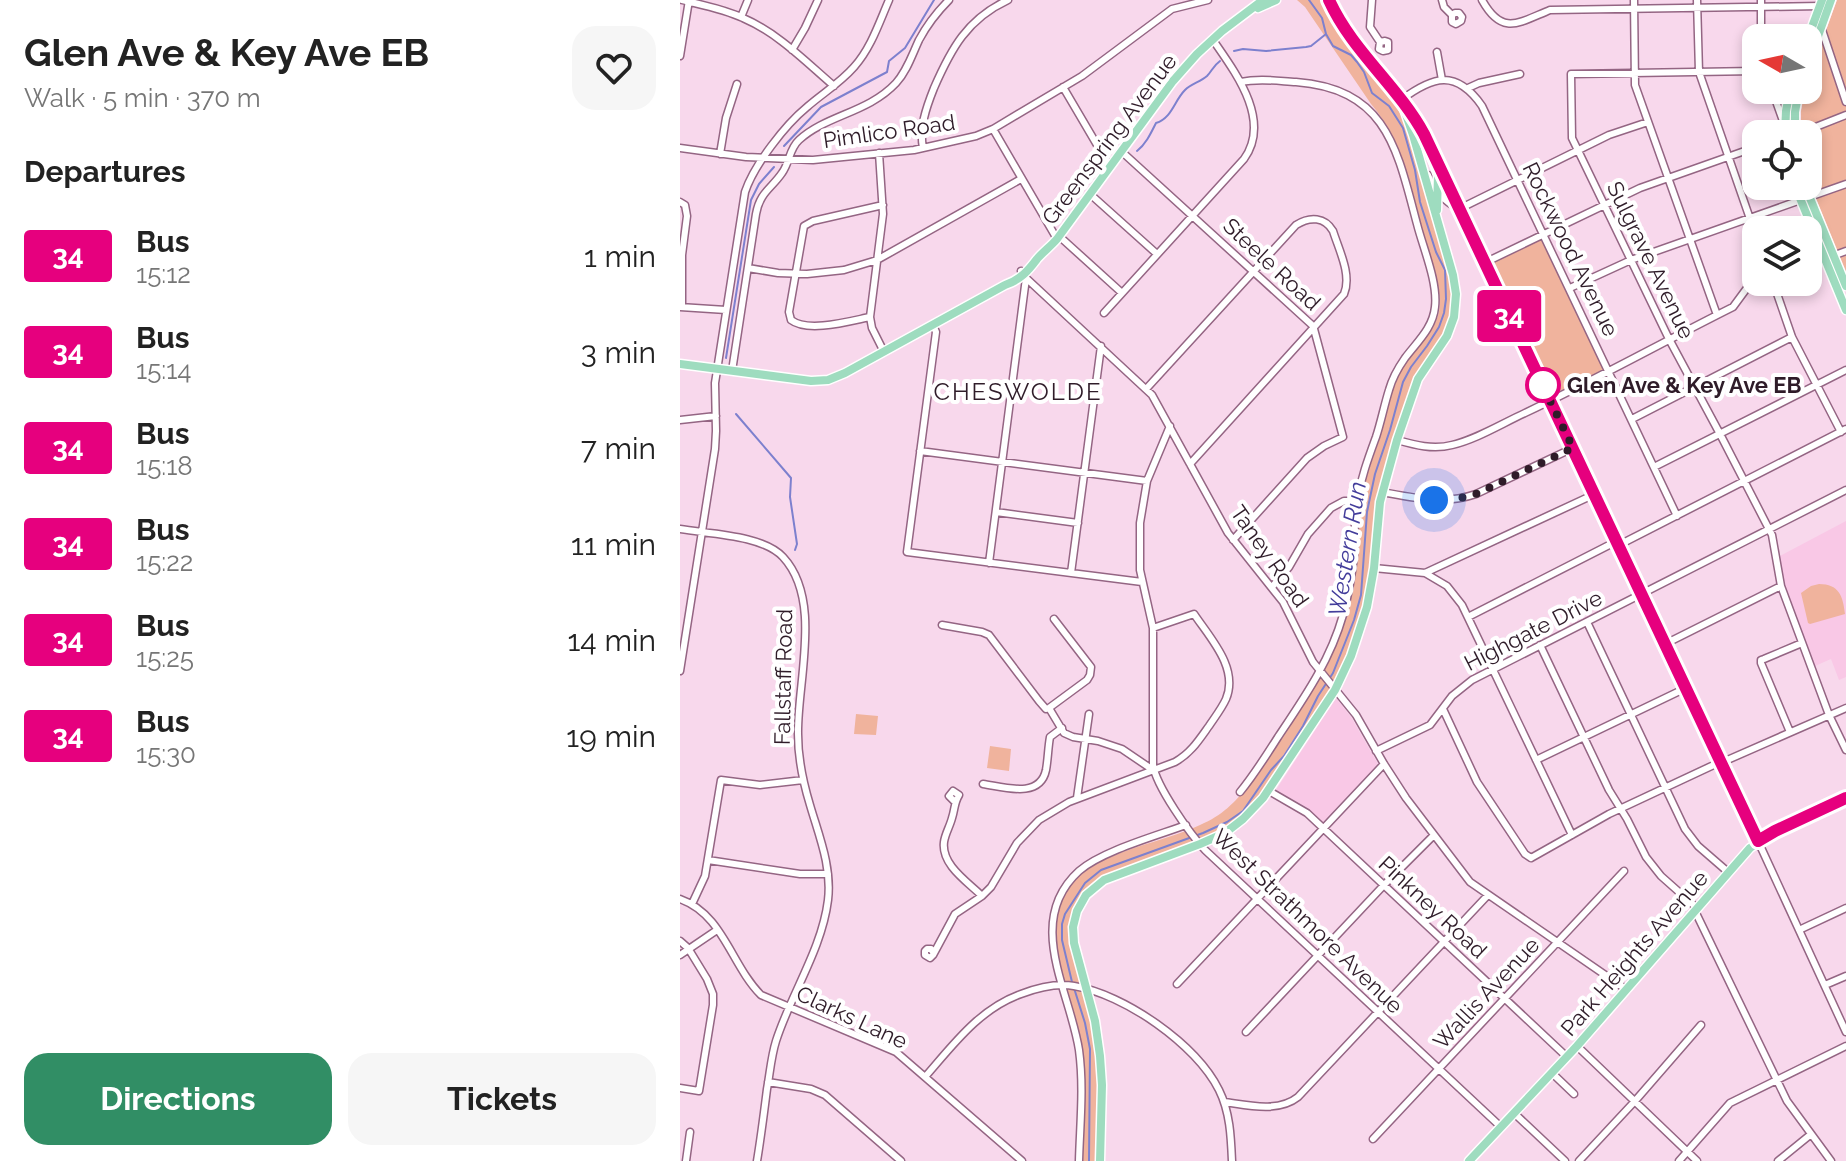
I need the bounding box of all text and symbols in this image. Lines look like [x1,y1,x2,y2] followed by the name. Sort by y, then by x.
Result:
[1742,24,1822,104] north arrow
[1742,24,1822,296] map controls
[572,26,656,110] button: heart
[24,30,429,75] text: Glen Ave & Key Ave EB
[1036,48,1182,230] street label: Greenspring Avenue
[24,83,261,113] text: Walk · 5 min · 370 m
[821,109,957,153] street label: Pimlico Road
[1742,120,1822,200] button: locate
[24,154,186,189] text: Departures
[1518,158,1624,340] street label: Rockwood Avenue
[1602,177,1700,343] street label: Sulgrave Avenue
[1218,212,1326,316] street label: Steele Road
[1742,216,1822,296] button: layers
[136,224,190,259] text: Bus
[52,239,84,272] text: 34
[584,239,656,274] text: 1 min
[136,259,191,289] text: 15:12
[1473,290,1545,342] line badge: 34
[1493,299,1525,332] text: 34
[136,320,190,355] text: Bus
[52,335,84,368] text: 34
[581,335,656,370] text: 3 min
[136,355,192,385] text: 15:14
[1526,368,1560,402] marker: Glen Ave & Key Ave EB
[1567,372,1802,398] place label: Glen Ave & Key Ave EB
[933,377,1103,406] district label: CHESWOLDE
[136,416,190,451] text: Bus
[52,431,84,464] text: 34
[581,431,656,466] text: 7 min
[136,451,193,481] text: 15:18
[1322,479,1372,619] water label: Western Run
[1414,480,1454,520] your location
[1225,500,1315,612] street label: Taney Road
[136,512,190,547] text: Bus
[52,527,84,560] text: 34
[571,527,656,562] text: 11 min
[136,547,193,577] text: 15:22
[1460,584,1606,676] street label: Highgate Drive
[136,608,190,643] text: Bus
[769,609,797,745] street label: Fallstaff Road
[52,623,84,656] text: 34
[568,623,656,658] text: 14 min
[136,643,194,673] text: 15:25
[136,704,190,739] text: Bus
[52,719,84,752] text: 34
[566,719,656,754] text: 19 min
[136,739,196,769] text: 15:30
[1208,823,1408,1019] street label: West Strathmore Avenue
[1374,850,1492,964] street label: Pinkney Road
[1555,865,1713,1041] street label: Park Heights Avenue
[1428,932,1544,1054] street label: Wallis Avenue
[792,980,912,1054] street label: Clarks Lane
[24,1053,332,1145] button: Directions
[348,1053,656,1145] button: Tickets

